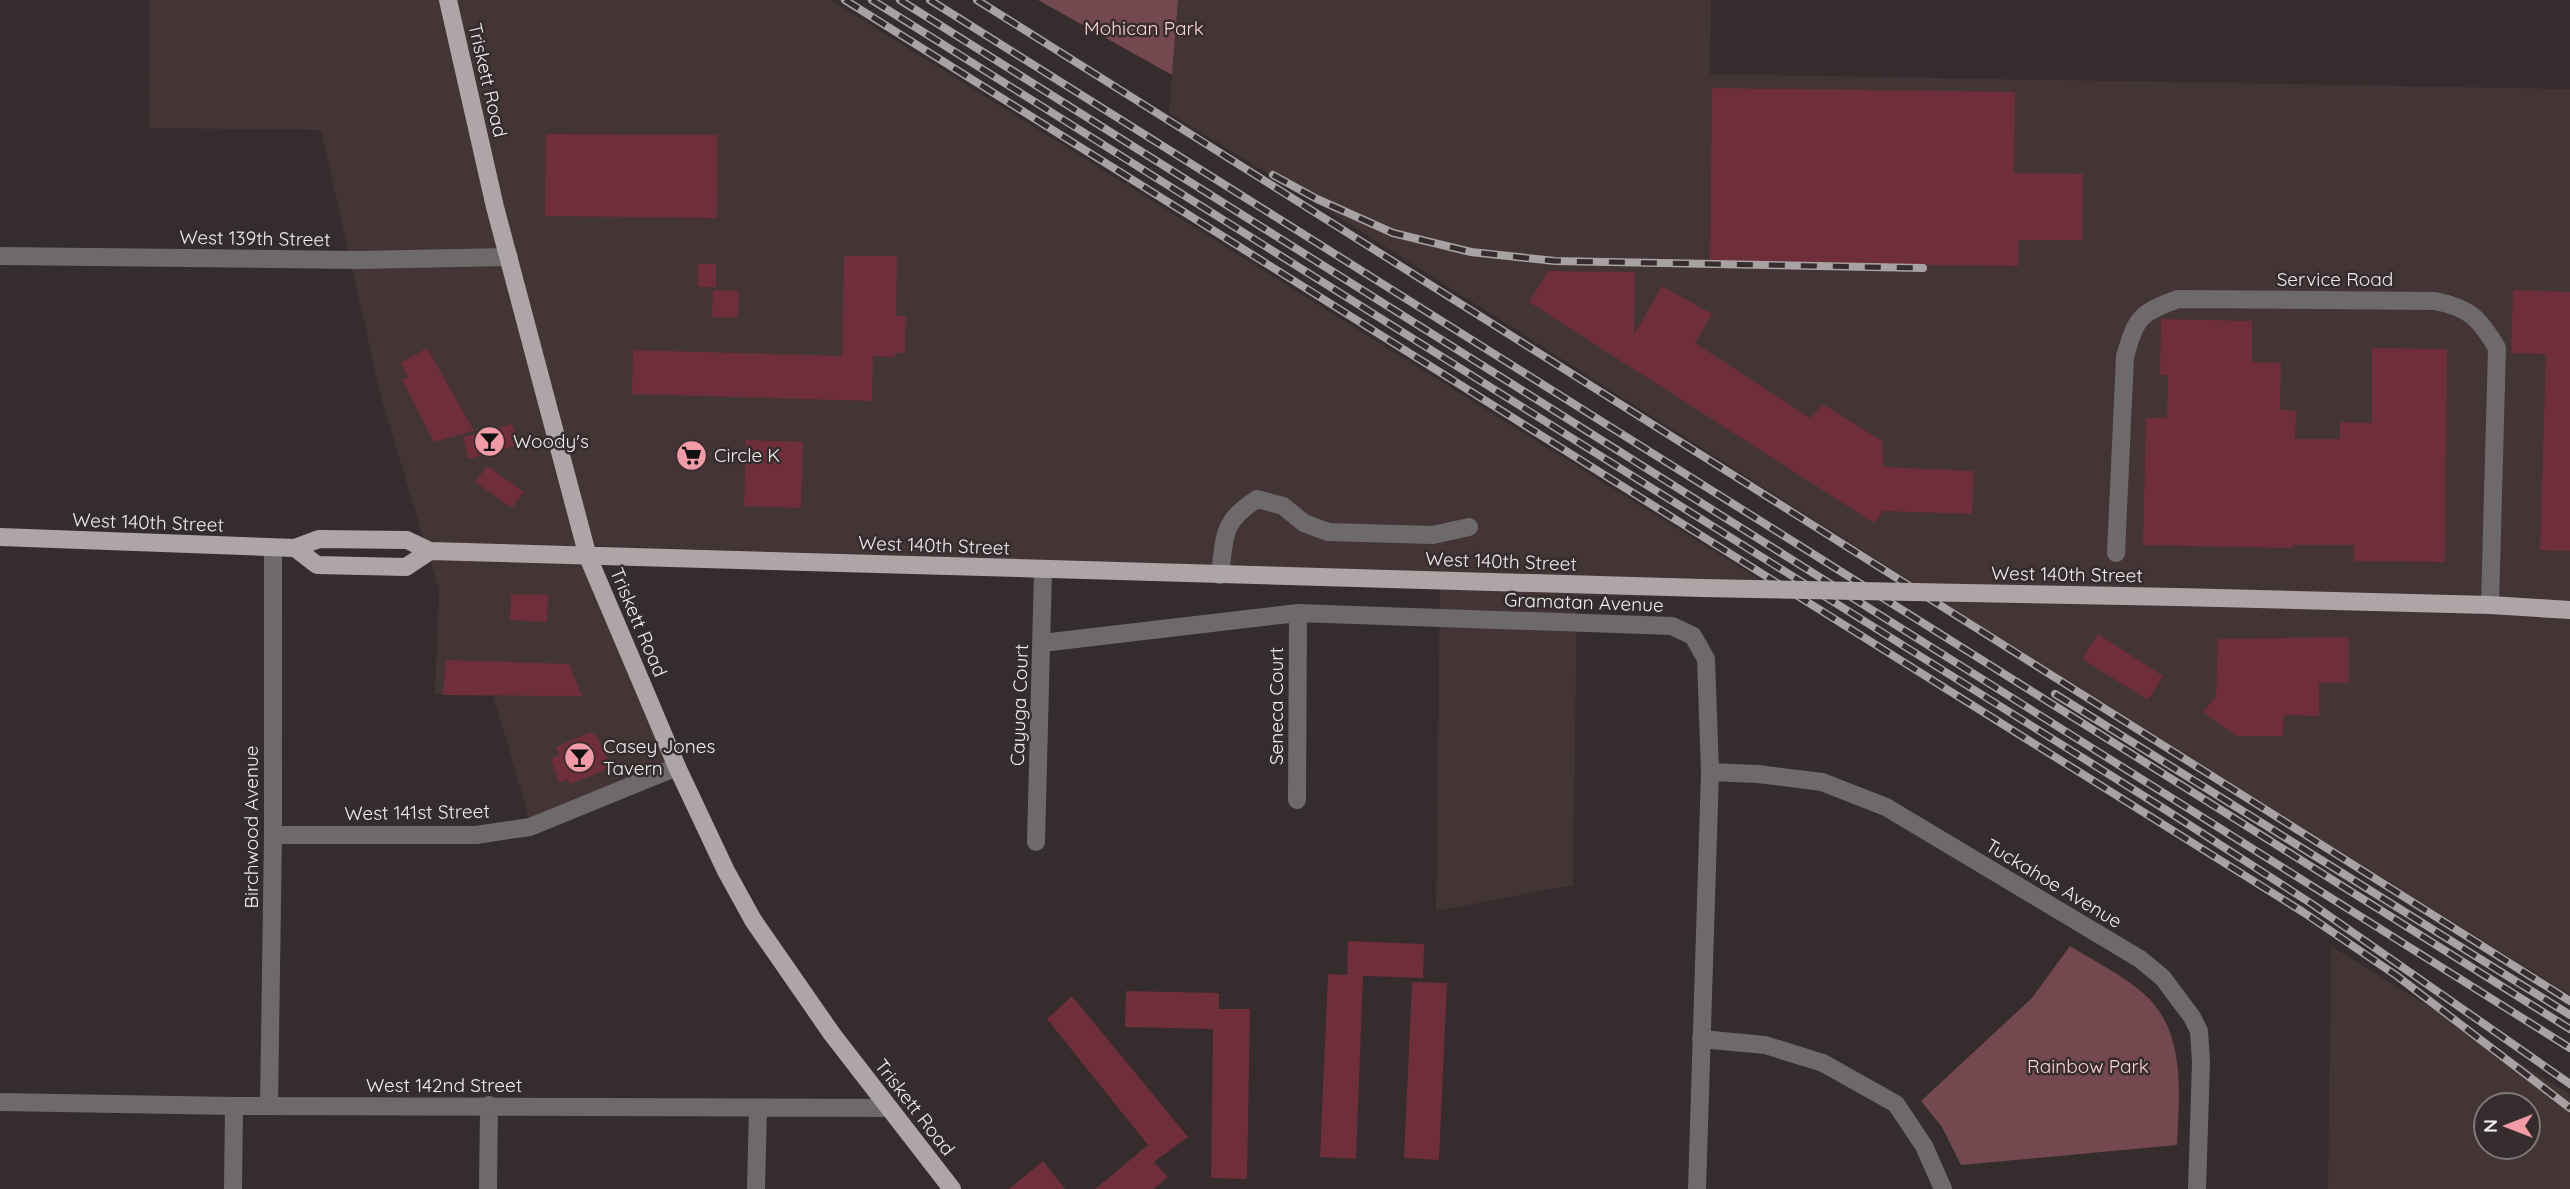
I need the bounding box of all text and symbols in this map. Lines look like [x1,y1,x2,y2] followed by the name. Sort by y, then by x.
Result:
[1084,16,1204,40] park label: Mohican Park
[463,21,513,139] street label: Triskett Road
[179,225,331,251] street label: West 139th Street
[2277,267,2393,291] street label: Service Road
[473,424,507,458] bar icon: Woody's
[513,429,589,453] place label: Woody's
[674,438,708,472] supermarket icon: Circle K
[714,443,780,467] place label: Circle K
[72,507,224,537] street label: West 140th Street
[858,530,1010,560] street label: West 140th Street
[1425,546,1577,576] street label: West 140th Street
[1991,561,2143,587] street label: West 140th Street
[605,564,673,680] street label: Triskett Road
[1504,587,1664,617] street label: Gramatan Avenue
[1005,643,1033,767] street label: Cayuga Court
[1264,647,1288,765] street label: Seneca Court
[603,734,716,780] place label: Casey Jones Tavern
[563,740,597,774] bar icon: Casey Jones Tavern
[239,746,263,908] street label: Birchwood Avenue
[344,799,490,825] street label: West 141st Street
[1982,833,2126,933] street label: Tuckahoe Avenue
[870,1054,960,1160] street label: Triskett Road
[2027,1054,2149,1078] park label: Rainbow Park
[366,1073,522,1097] street label: West 142nd Street
[2472,1091,2542,1161] north arrow
[2478,1119,2502,1133] text: N

